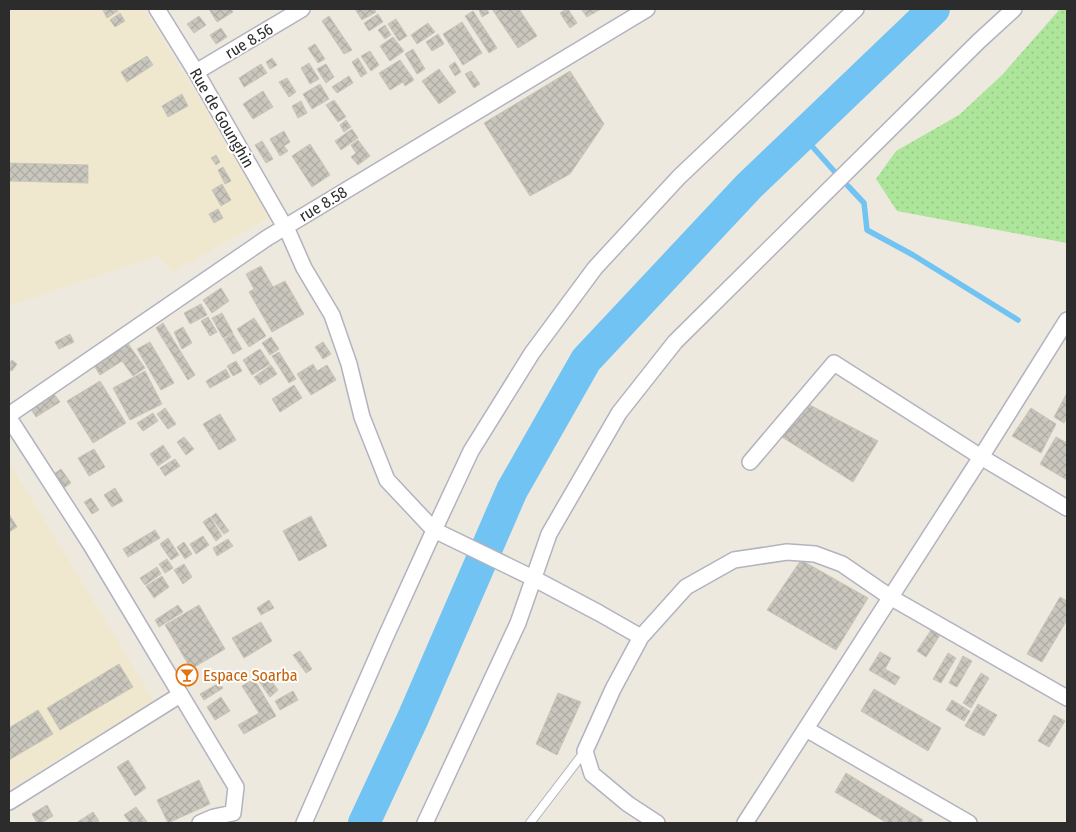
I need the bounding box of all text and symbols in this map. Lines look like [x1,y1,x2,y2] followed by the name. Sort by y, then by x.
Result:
[222,19,276,63] street label: rue 8.56
[186,65,258,171] street label: Rue de Gounghin
[296,182,350,226] street label: rue 8.58
[175,663,199,687] bar icon: Espace Soarba
[203,666,298,685] place label: Espace Soarba

